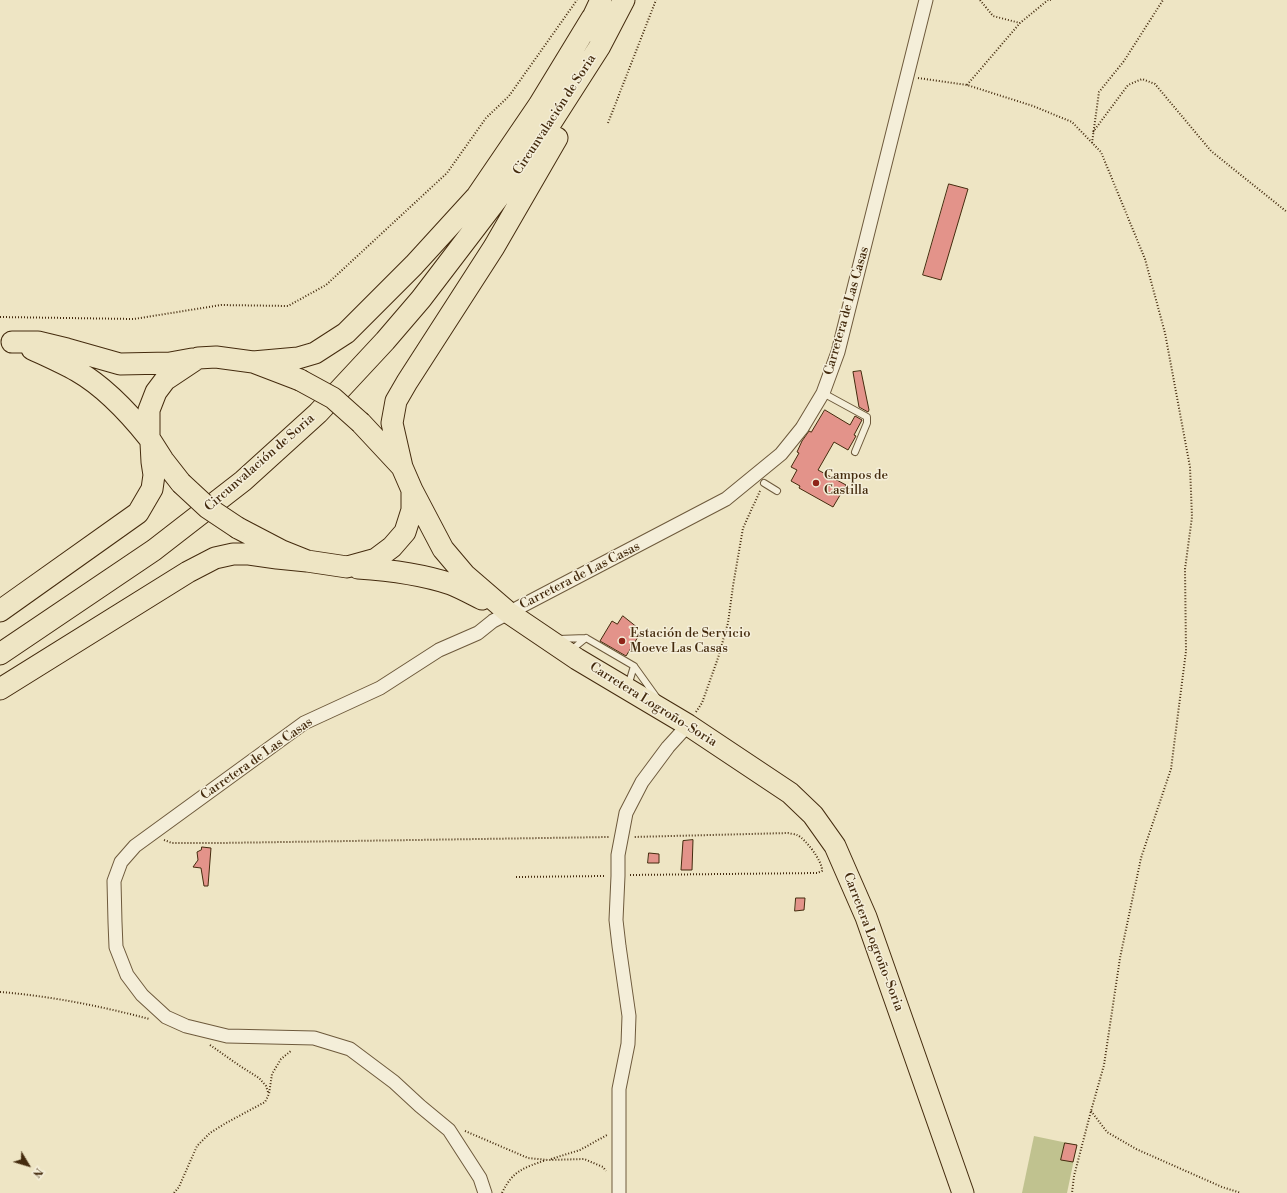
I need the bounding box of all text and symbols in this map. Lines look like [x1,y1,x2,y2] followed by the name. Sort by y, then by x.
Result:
[510,52,600,178] street label: Circunvalación de Soria
[821,245,873,377] street label: Carretera de Las Casas
[202,411,318,515] street label: Circunvalación de Soria
[824,468,888,499] place label: Campos de Castilla
[811,478,821,488] marker: Campos de Castilla
[517,539,643,613] street label: Carretera de Las Casas
[630,626,750,657] place label: Estación de Servicio Moeve Las Casas
[617,636,627,646] marker: Estación de Servicio Moeve Las Casas
[587,659,719,751] street label: Carretera Logroño-Soria
[198,714,316,804] street label: Carretera de Las Casas
[839,871,907,1013] street label: Carretera Logroño-Soria
[8,1145,48,1185] north arrow
[29,1165,46,1180] text: N

